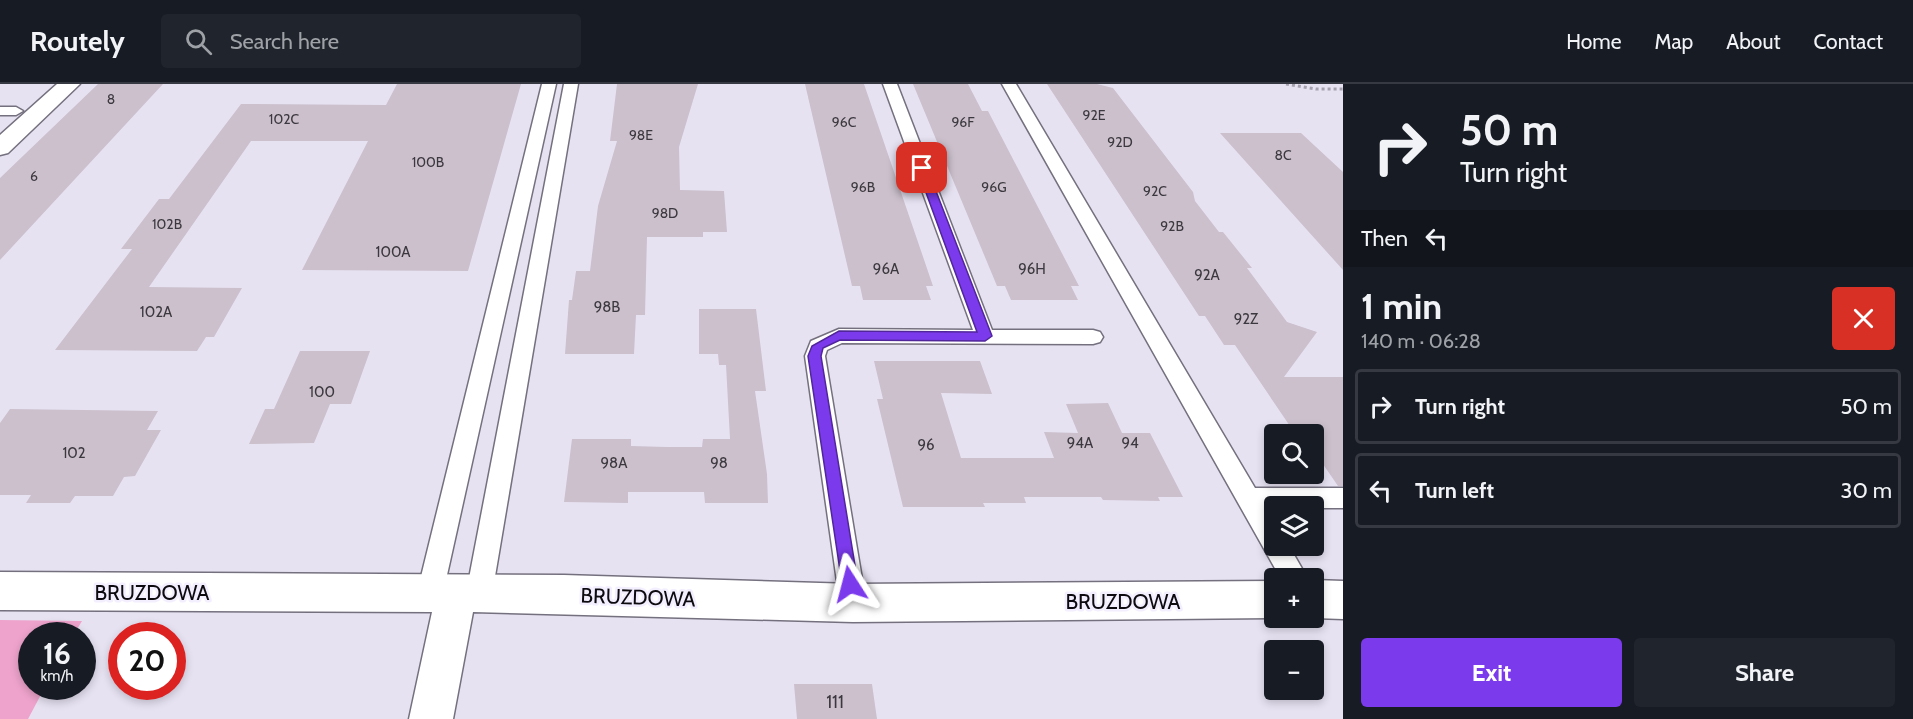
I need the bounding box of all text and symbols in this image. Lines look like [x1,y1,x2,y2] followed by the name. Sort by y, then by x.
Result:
[161,14,581,68] search box
[30,24,125,58] text: Routely
[182,25,215,58] icon: search
[230,28,339,55] text: Search here
[1566,29,1622,54] text: Home
[1655,29,1693,54] text: Map
[1726,29,1780,54] text: About
[1813,29,1883,54] text: Contact
[107,90,115,108] house number: 8
[1460,104,1558,156] text: 50 m
[1082,106,1106,124] house number: 92E
[1361,108,1439,186] icon: right
[269,110,300,128] house number: 102C
[832,113,857,131] house number: 96C
[951,113,975,131] house number: 96F
[629,126,653,144] house number: 98E
[1107,133,1133,151] house number: 92D
[896,142,947,193] pin
[1274,146,1292,164] house number: 8C
[905,151,938,184] icon: arrive
[412,153,444,171] house number: 100B
[1460,156,1567,189] text: Turn right
[30,167,38,185] house number: 6
[851,178,875,196] house number: 96B
[981,178,1007,196] house number: 96G
[1143,182,1167,200] house number: 92C
[652,204,678,222] house number: 98D
[152,215,182,233] house number: 102B
[1160,217,1184,235] house number: 92B
[1420,222,1453,255] icon: left
[1361,225,1408,252] text: Then
[376,243,411,261] house number: 100A
[873,260,900,278] house number: 96A
[1018,260,1046,278] house number: 96H
[1194,266,1221,284] house number: 92A
[1361,284,1442,328] text: 1 min
[1832,287,1895,350] button: close
[594,298,620,316] house number: 98B
[140,303,173,321] house number: 102A
[1234,310,1259,328] house number: 92Z
[1361,329,1481,353] text: 140 m · 06:28
[309,383,335,401] house number: 100
[1364,390,1397,423] icon: right
[1415,393,1505,420] text: Turn right
[1840,393,1892,420] text: 50 m
[1264,424,1324,700] map controls
[1264,424,1324,484] button: search
[1067,434,1094,452] house number: 94A
[1121,434,1139,452] house number: 94
[917,436,935,454] house number: 96
[62,444,86,462] house number: 102
[601,454,628,472] house number: 98A
[710,454,728,472] house number: 98
[1364,474,1397,507] icon: left
[1415,477,1494,504] text: Turn left
[1840,477,1892,504] text: 30 m
[1264,496,1324,556] button: layers
[818,552,882,616] position arrow
[1264,568,1324,628] button: +
[94,580,210,605] street label: BRUZDOWA
[580,582,696,612] street label: BRUZDOWA
[1065,589,1181,614] street label: BRUZDOWA
[108,622,186,700] speed limit sign: 20
[43,635,71,672] text: 16
[1361,638,1622,707] button: Exit
[1634,638,1895,707] button: Share
[1264,640,1324,700] button: −
[41,667,73,685] text: km/h
[826,691,844,713] house number: 111

